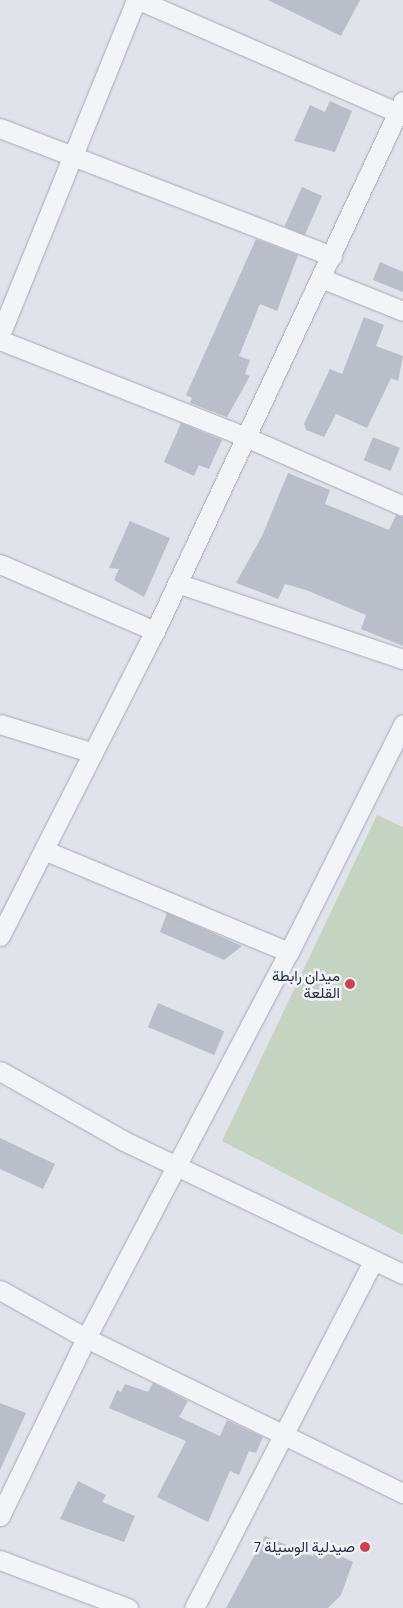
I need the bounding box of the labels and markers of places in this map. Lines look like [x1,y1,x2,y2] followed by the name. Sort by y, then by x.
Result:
[272,966,340,1001] place label: ميدان رابطة القلعة
[344,978,356,990] marker: ميدان رابطة القلعة
[254,1538,355,1556] place label: صيدلية الوسيلة 7
[359,1541,371,1553] marker: صيدلية الوسيلة 7

